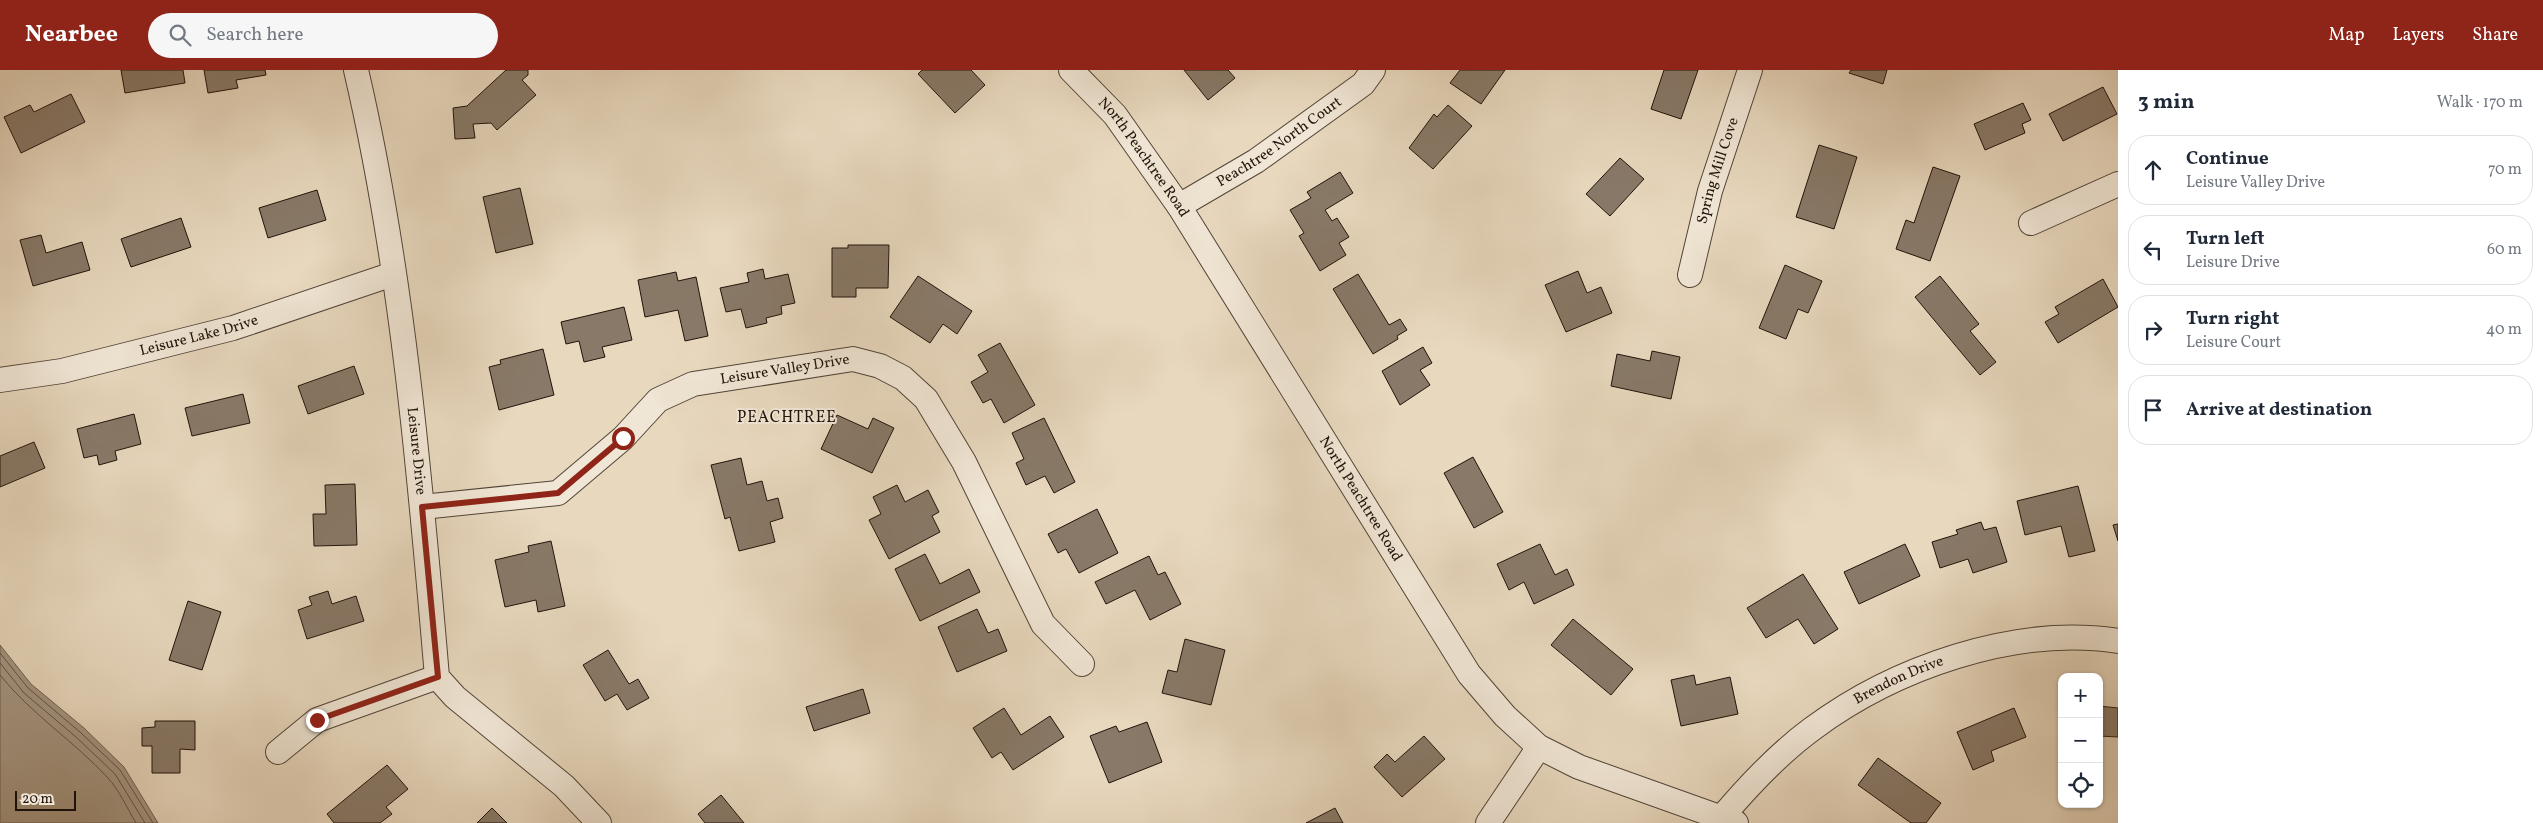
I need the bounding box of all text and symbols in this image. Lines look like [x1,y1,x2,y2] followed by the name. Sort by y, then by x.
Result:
[148,13,498,58] search box
[25,18,118,52] text: Nearbee
[166,21,194,49] icon: search
[206,22,303,48] text: Search here
[2328,23,2364,48] text: Map
[2392,23,2444,48] text: Layers
[2472,23,2518,48] text: Share
[2138,88,2194,117] text: 3 min
[1213,92,1346,192] street label: Peachtree North Court
[2437,92,2523,114] text: Walk · 170 m
[1093,93,1194,221] street label: North Peachtree Road
[1692,115,1744,226] street label: Spring Mill Cove
[2186,146,2269,172] text: Continue
[2139,156,2167,184] icon: ahead
[2488,159,2522,181] text: 70 m
[2186,172,2325,194] text: Leisure Valley Drive
[2186,226,2265,252] text: Turn left
[2139,236,2167,264] icon: left
[2487,239,2522,261] text: 60 m
[2186,252,2280,274] text: Leisure Drive
[2186,306,2279,332] text: Turn right
[137,310,261,362] street label: Leisure Lake Drive
[2139,316,2167,344] icon: right
[2486,319,2522,341] text: 40 m
[2186,332,2281,354] text: Leisure Court
[719,349,851,390] street label: Leisure Valley Drive
[2139,396,2167,424] icon: arrive
[2186,397,2372,423] text: Arrive at destination
[401,406,431,496] street label: Leisure Drive
[737,407,837,429] district label: PEACHTREE
[612,427,635,450] route start
[1314,432,1407,566] street label: North Peachtree Road
[1850,651,1946,710] street label: Brendon Drive
[2058,673,2103,808] map controls
[2058,673,2103,718] button: +
[306,709,329,732] route end
[2058,718,2103,763] button: −
[2058,763,2103,808] button: locate
[15,788,76,811] scale bar
[22,790,53,809] text: 20 m

